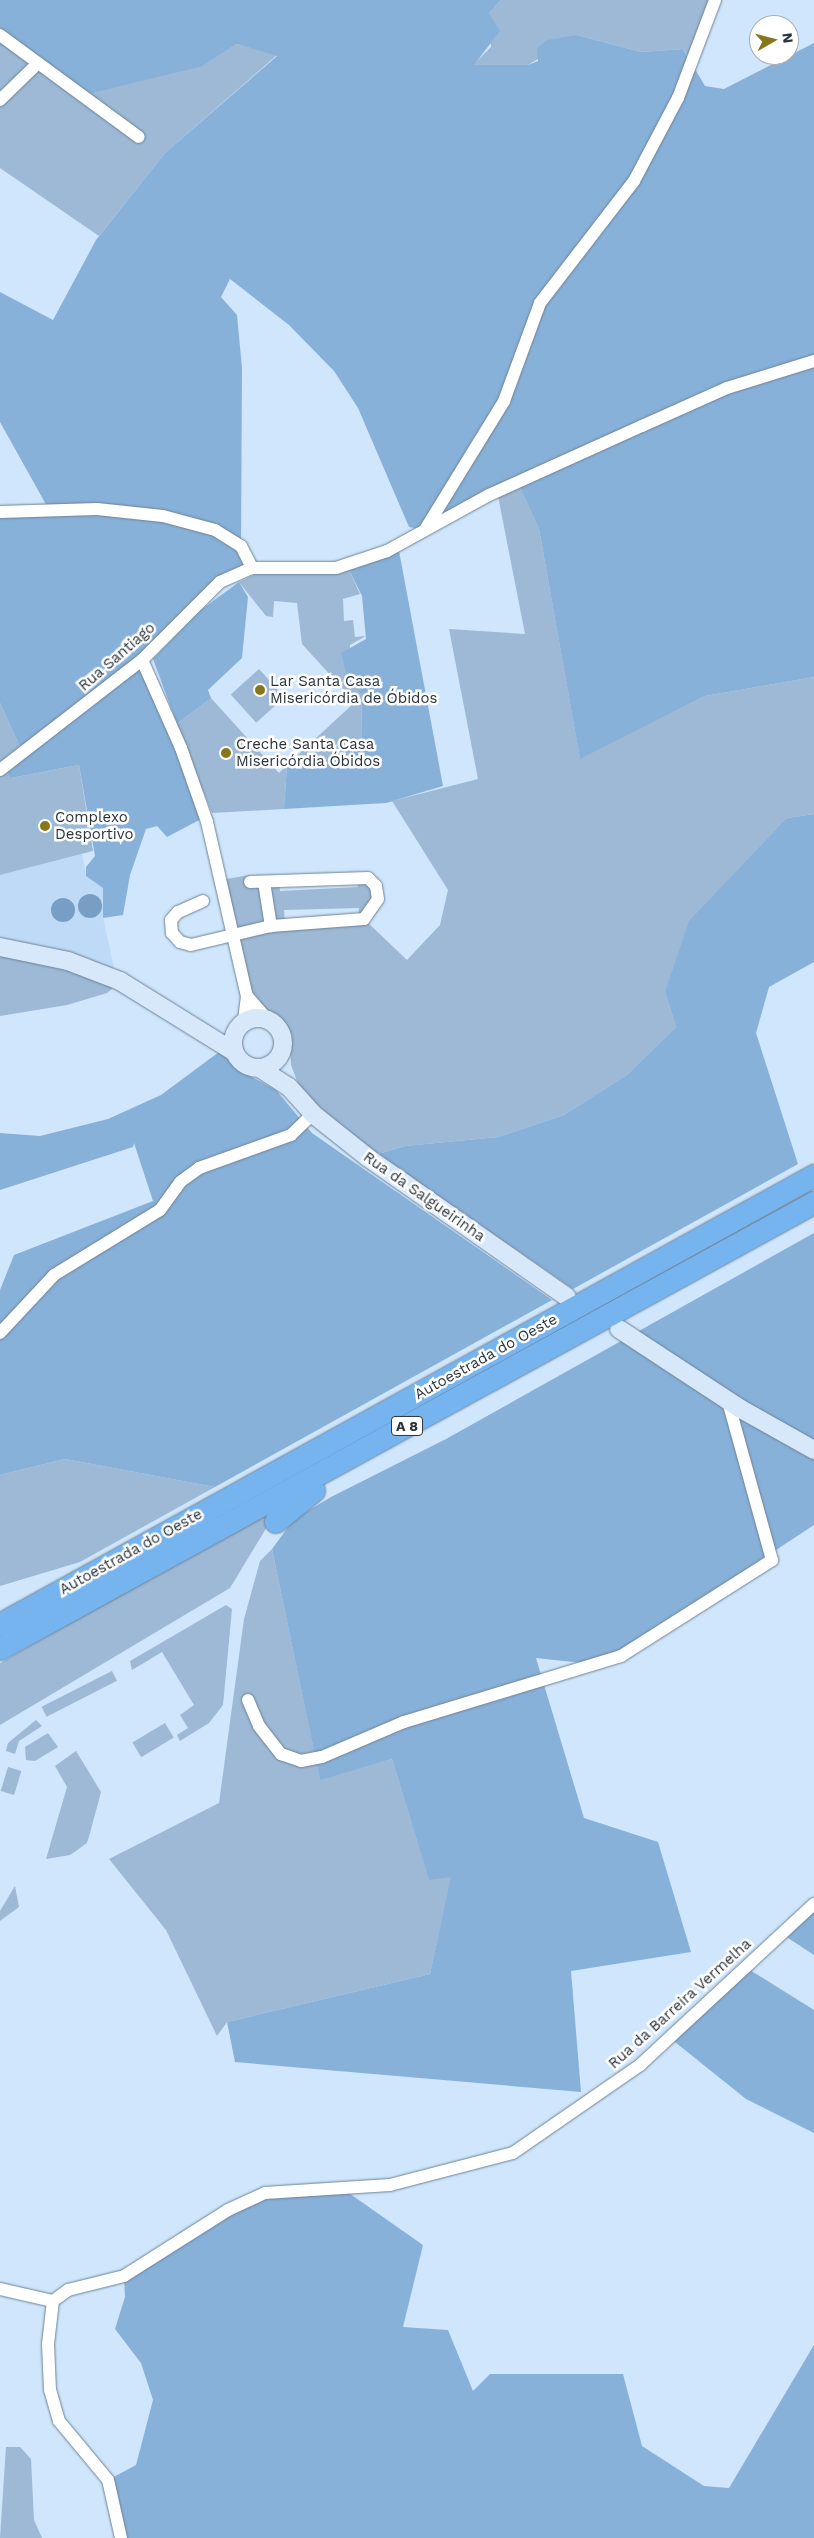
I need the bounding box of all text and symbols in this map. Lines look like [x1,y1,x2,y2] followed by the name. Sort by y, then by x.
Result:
[749,15,799,65] north arrow
[779,32,797,44] text: N
[75,619,159,695] street label: Rua Santiago
[270,672,438,707] place label: Lar Santa Casa Misericórdia de Óbidos
[254,684,266,696] marker: Lar Santa Casa Misericórdia de Óbidos
[236,735,381,770] place label: Creche Santa Casa Misericórdia Óbidos
[220,747,232,759] marker: Creche Santa Casa Misericórdia Óbidos
[55,808,134,843] place label: Complexo Desportivo
[39,820,51,832] marker: Complexo Desportivo
[359,1148,489,1246] street label: Rua da Salgueirinha
[411,1310,561,1404] street label: Autoestrada do Oeste
[391,1414,423,1438] road number: A 8
[56,1505,206,1599] street label: Autoestrada do Oeste
[604,1935,756,2073] street label: Rua da Barreira Vermelha

